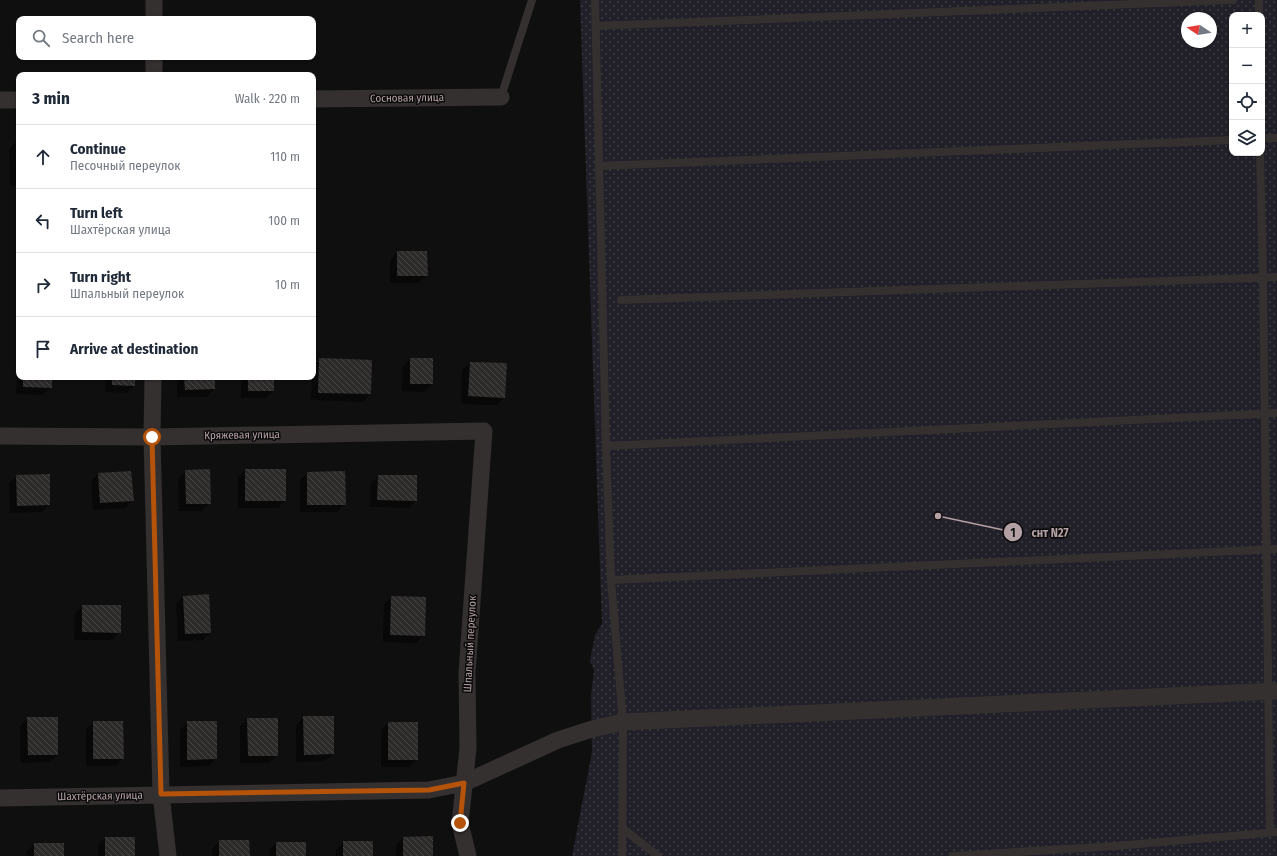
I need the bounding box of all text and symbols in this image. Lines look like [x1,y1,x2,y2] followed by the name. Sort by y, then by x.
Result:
[1181,12,1217,48] north arrow
[1229,12,1265,156] map controls
[1229,12,1265,48] button: +
[16,16,316,60] search box
[30,27,52,49] icon: search
[62,29,134,47] text: Search here
[1229,48,1265,84] button: −
[1229,84,1265,120] button: locate
[32,88,70,109] text: 3 min
[235,91,300,106] text: Walk · 220 m
[370,91,444,105] street label: Сосновая улица
[1229,120,1265,156] button: layers
[70,140,126,158] text: Continue
[32,146,54,168] icon: ahead
[270,149,300,164] text: 110 m
[70,158,180,173] text: Песочный переулок
[70,204,123,222] text: Turn left
[32,210,54,232] icon: left
[268,213,300,228] text: 100 m
[70,222,171,237] text: Шахтёрская улица
[70,268,131,286] text: Turn right
[32,274,54,296] icon: right
[275,277,300,292] text: 10 m
[70,286,184,301] text: Шпальный переулок
[32,338,54,360] icon: arrive
[70,340,198,358] text: Arrive at destination
[143,428,161,446] route start
[204,428,280,442] street label: Кряжевая улица
[1003,520,1077,544] callout: снт N27
[1010,526,1016,540] text: 1
[1031,526,1069,540] text: снт N27
[461,595,479,693] street label: Шпальный переулок
[57,789,143,803] street label: Шахтёрская улица
[451,814,469,832] route end

